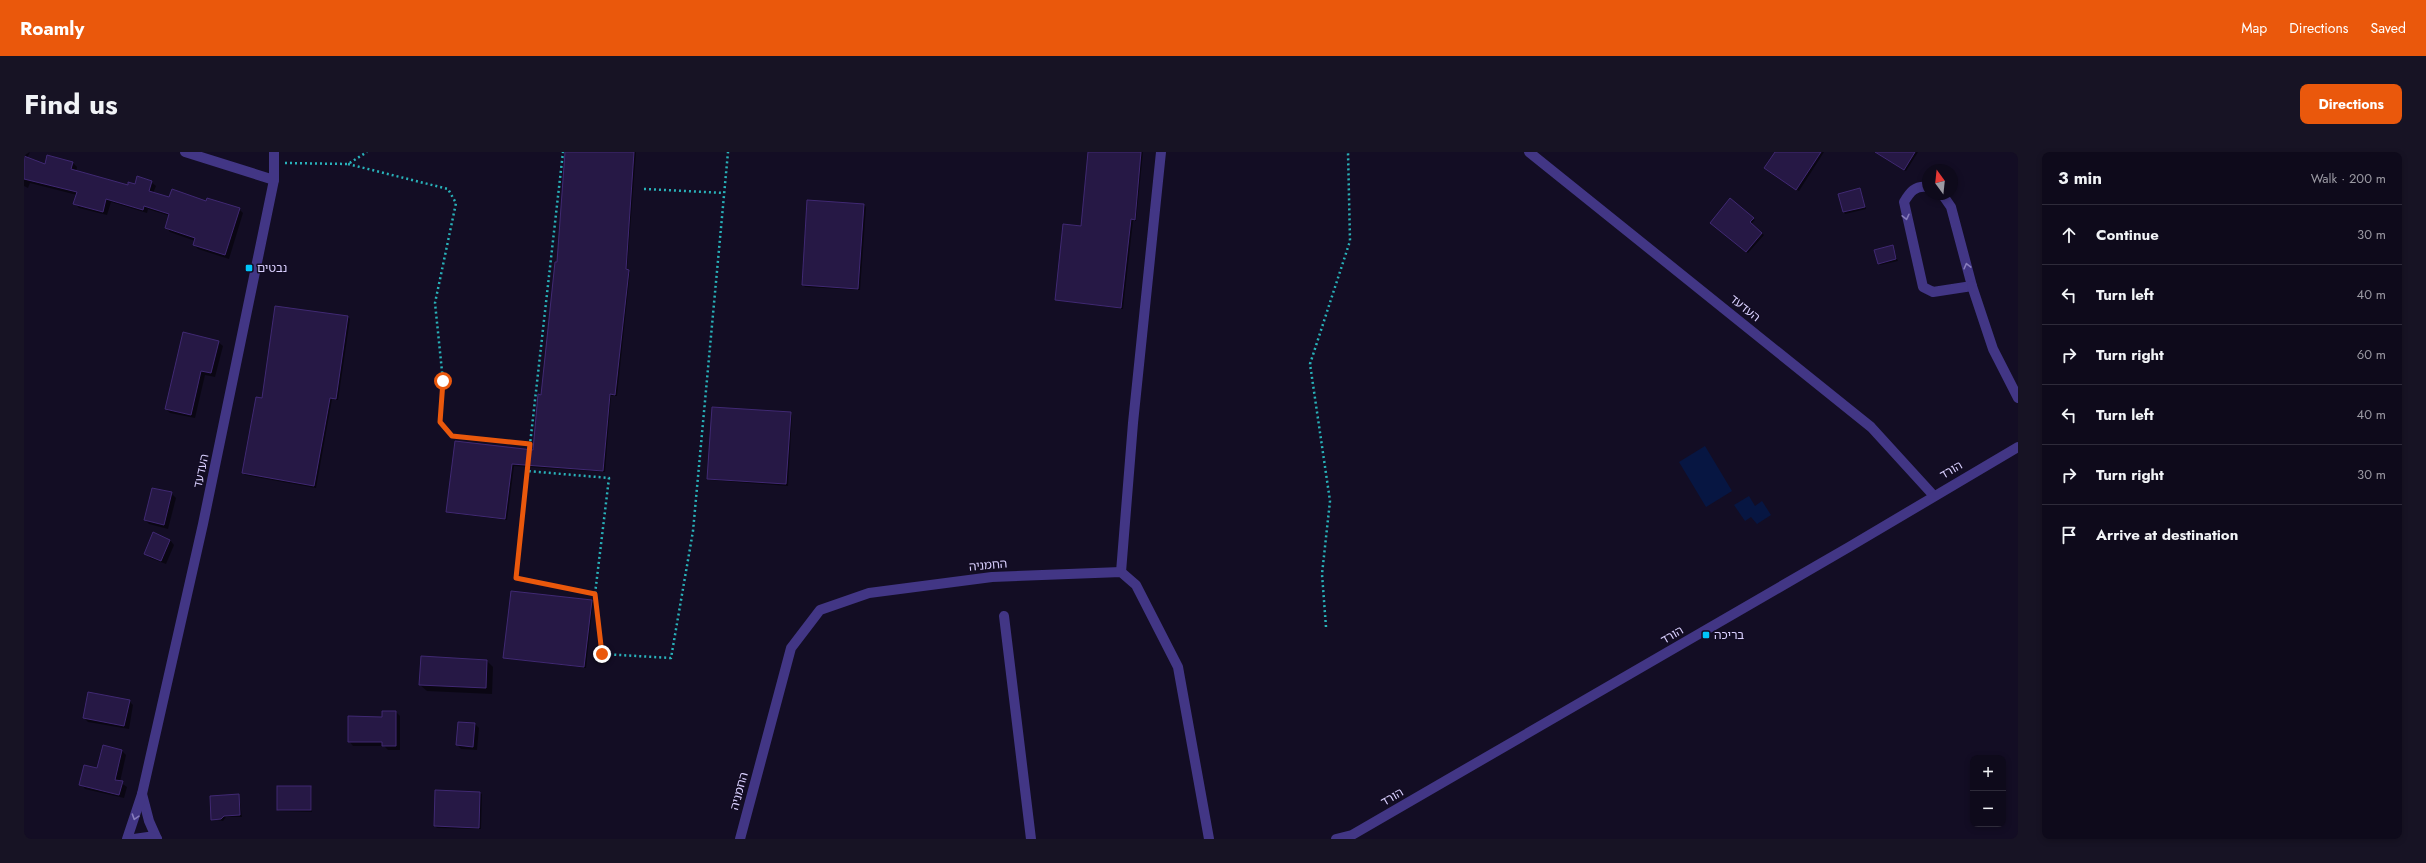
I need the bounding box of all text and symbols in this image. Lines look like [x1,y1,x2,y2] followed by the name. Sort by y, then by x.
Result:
[20,15,84,42] text: Roamly
[2241,18,2267,38] text: Map
[2289,18,2349,38] text: Directions
[2371,18,2406,38] text: Saved
[24,84,118,125] text: Find us
[2300,84,2402,124] button: Directions
[1922,164,1958,200] north arrow
[2058,166,2102,190] text: 3 min
[2311,169,2386,188] text: Walk · 200 m
[1901,213,1910,220] one-way arrow
[2058,224,2080,246] icon: ahead
[2096,224,2159,246] text: Continue
[2357,225,2386,244] text: 30 m
[257,259,287,277] place label: נבטים
[244,263,254,273] marker: נבטים
[1963,263,1971,269] one-way arrow
[2058,284,2080,306] icon: left
[2096,284,2154,306] text: Turn left
[2357,285,2386,304] text: 40 m
[1726,290,1764,326] street label: העדעד
[2058,344,2080,366] icon: right
[2096,344,2164,366] text: Turn right
[2357,345,2386,364] text: 60 m
[434,372,452,390] route start
[2058,404,2080,426] icon: left
[2096,404,2154,426] text: Turn left
[2357,405,2386,424] text: 40 m
[189,452,213,490] street label: העדעד
[1936,456,1966,484] street label: הורד
[2058,464,2080,486] icon: right
[2096,464,2164,486] text: Turn right
[2357,465,2386,484] text: 30 m
[2058,524,2080,546] icon: arrive
[2096,524,2238,546] text: Arrive at destination
[968,554,1008,576] street label: החמניה
[1657,621,1687,649] street label: הורד
[1714,626,1744,644] place label: בריכה
[1701,630,1711,640] marker: בריכה
[593,645,611,663] route end
[1970,755,2006,827] map controls
[1970,755,2006,791] button: +
[725,770,753,812] street label: החמניה
[1377,783,1407,811] street label: הורד
[1970,791,2006,827] button: −
[131,813,140,820] one-way arrow

